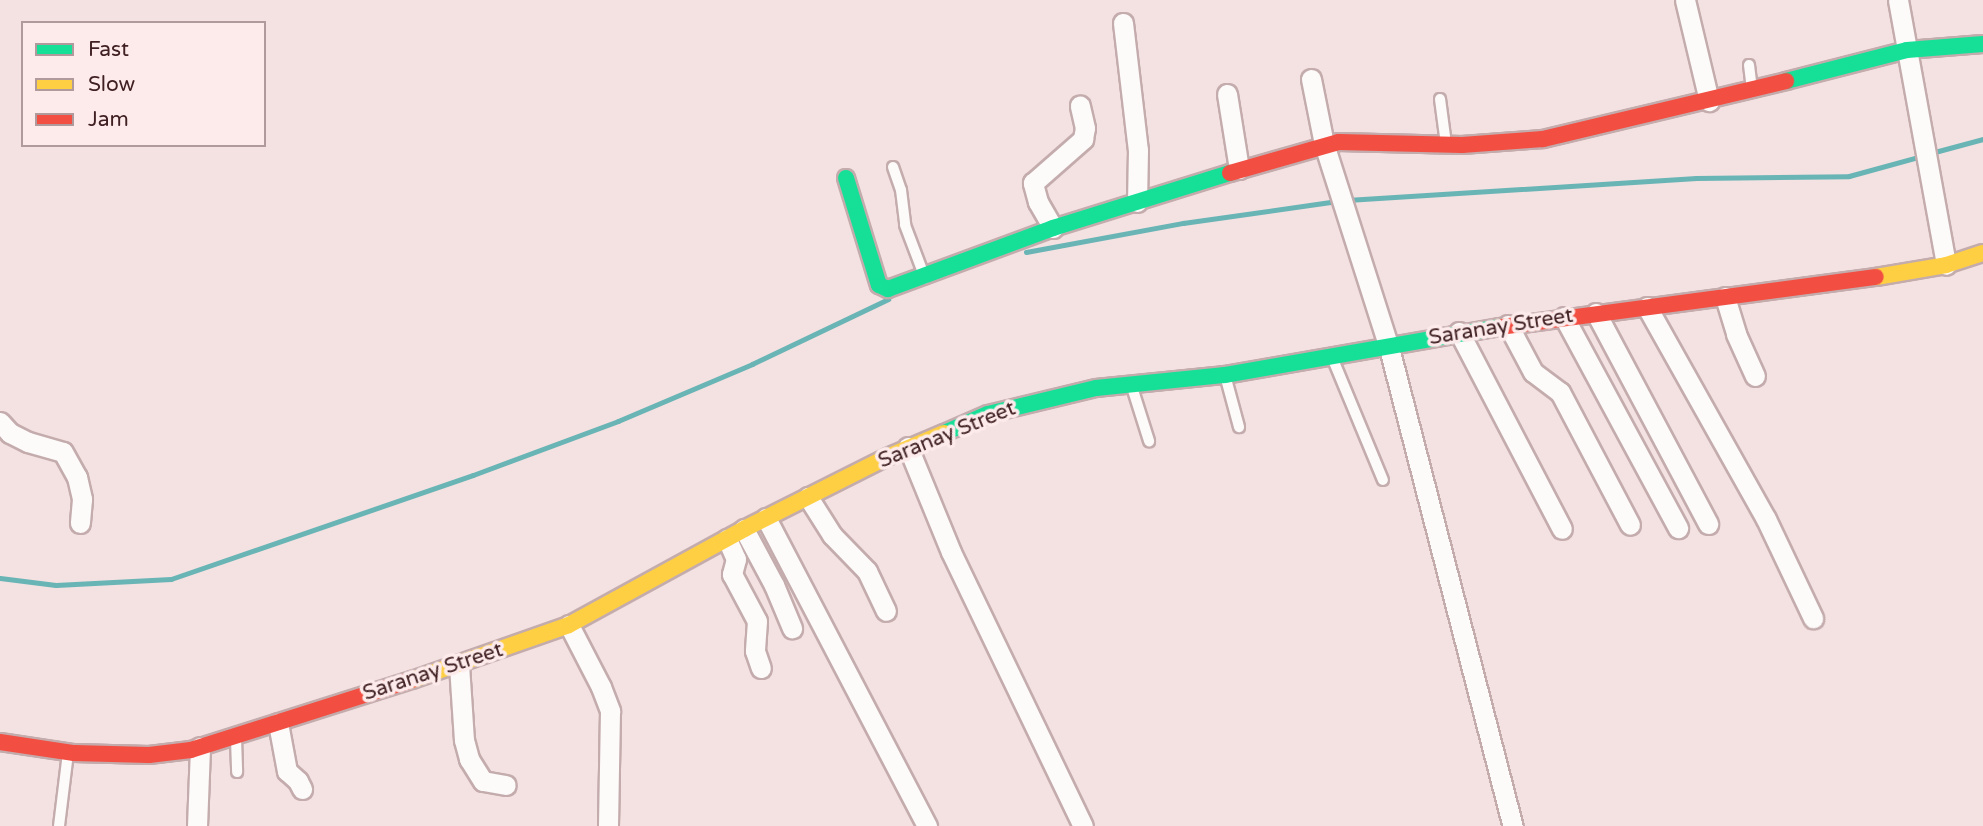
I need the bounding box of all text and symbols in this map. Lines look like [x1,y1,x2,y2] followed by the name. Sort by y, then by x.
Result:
[21,21,266,147] legend
[88,37,129,62] text: Fast
[88,72,135,97] text: Slow
[88,107,129,132] text: Jam
[1427,303,1575,351] street label: Saranay Street
[875,396,1019,474] street label: Saranay Street
[360,637,506,707] street label: Saranay Street

